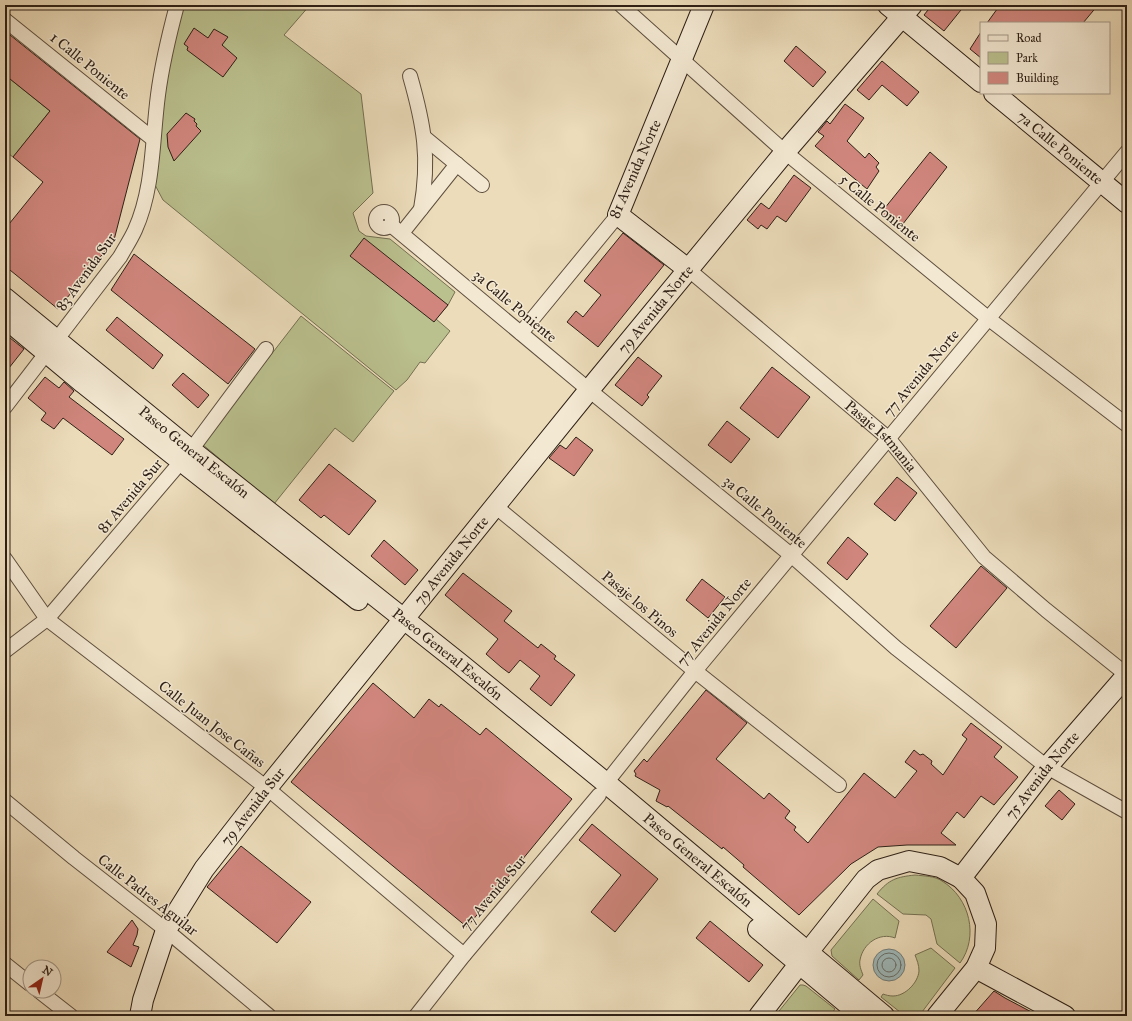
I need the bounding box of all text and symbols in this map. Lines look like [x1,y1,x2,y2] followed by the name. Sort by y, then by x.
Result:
[980,22,1110,94] legend
[47,28,133,104] street label: 1 Calle Poniente
[1016,31,1042,45] text: Road
[1016,51,1038,65] text: Park
[1016,71,1059,86] text: Building
[1014,107,1107,188] street label: 7a Calle Poniente
[605,117,665,221] street label: 81 Avenida Norte
[836,170,924,246] street label: 5 Calle Poniente
[52,229,120,314] street label: 83 Avenida Sur
[614,262,697,357] street label: 79 Avenida Norte
[470,266,560,346] street label: 3a Calle Poniente
[879,326,963,420] street label: 77 Avenida Norte
[841,397,921,476] street label: Pasaje Istmania
[135,402,253,502] street label: Paseo General Escalón
[94,455,167,537] street label: 81 Avenida Sur
[720,472,810,552] street label: 3a Calle Poniente
[410,513,492,608] street label: 79 Avenida Norte
[598,567,682,641] street label: Pasaje los Pinos
[673,574,755,670] street label: 77 Avenida Norte
[389,604,507,704] street label: Paseo General Escalón
[154,677,269,772] street label: Calle Juan Jose Cañas
[1001,728,1083,822] street label: 75 Avenida Norte
[217,764,289,849] street label: 79 Avenida Sur
[639,809,756,911] street label: Paseo General Escalón
[94,850,202,940] street label: Calle Padres Aguilar
[456,851,530,935] street label: 77 Avenida Sur
[22,959,62,999] north arrow
[40,963,55,979] text: N

